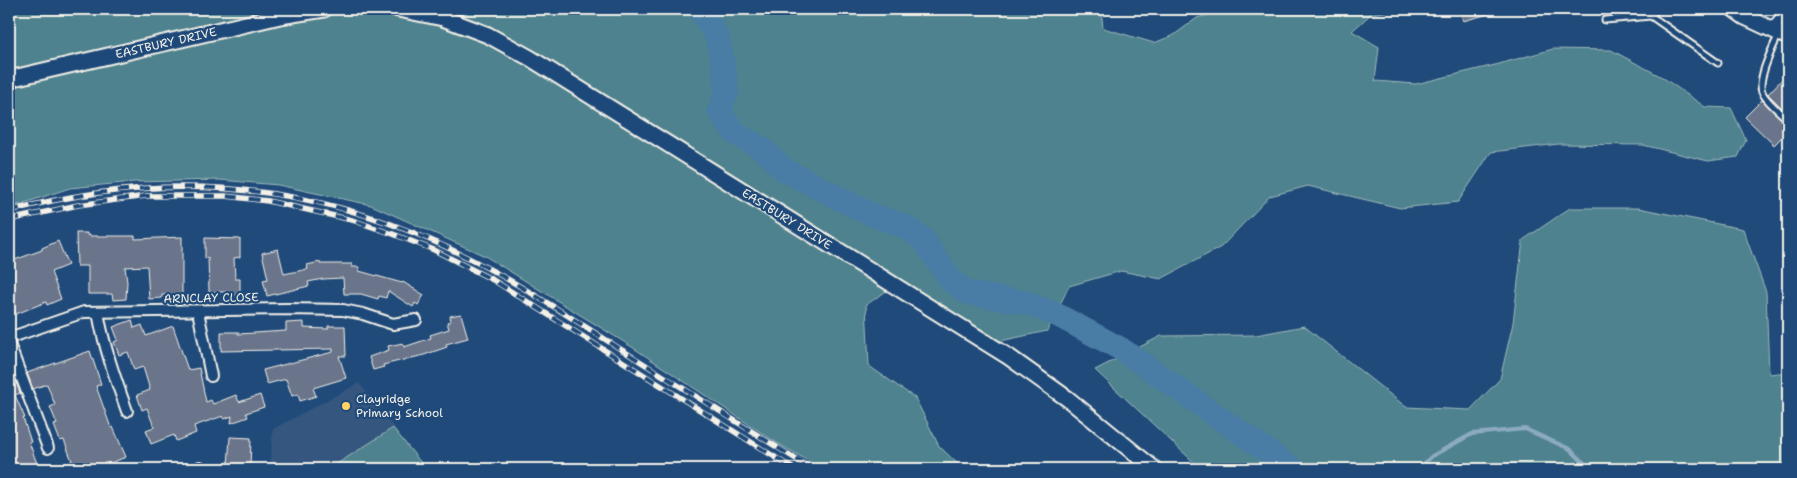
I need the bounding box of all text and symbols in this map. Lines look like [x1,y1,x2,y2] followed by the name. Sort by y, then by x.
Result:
[114,24,218,62] street label: EASTBURY DRIVE
[739,185,835,253] street label: EASTBURY DRIVE
[163,289,259,307] street label: ARNCLAY CLOSE
[356,391,443,421] place label: Clayridge Primary School
[340,400,352,412] marker: Clayridge Primary School

